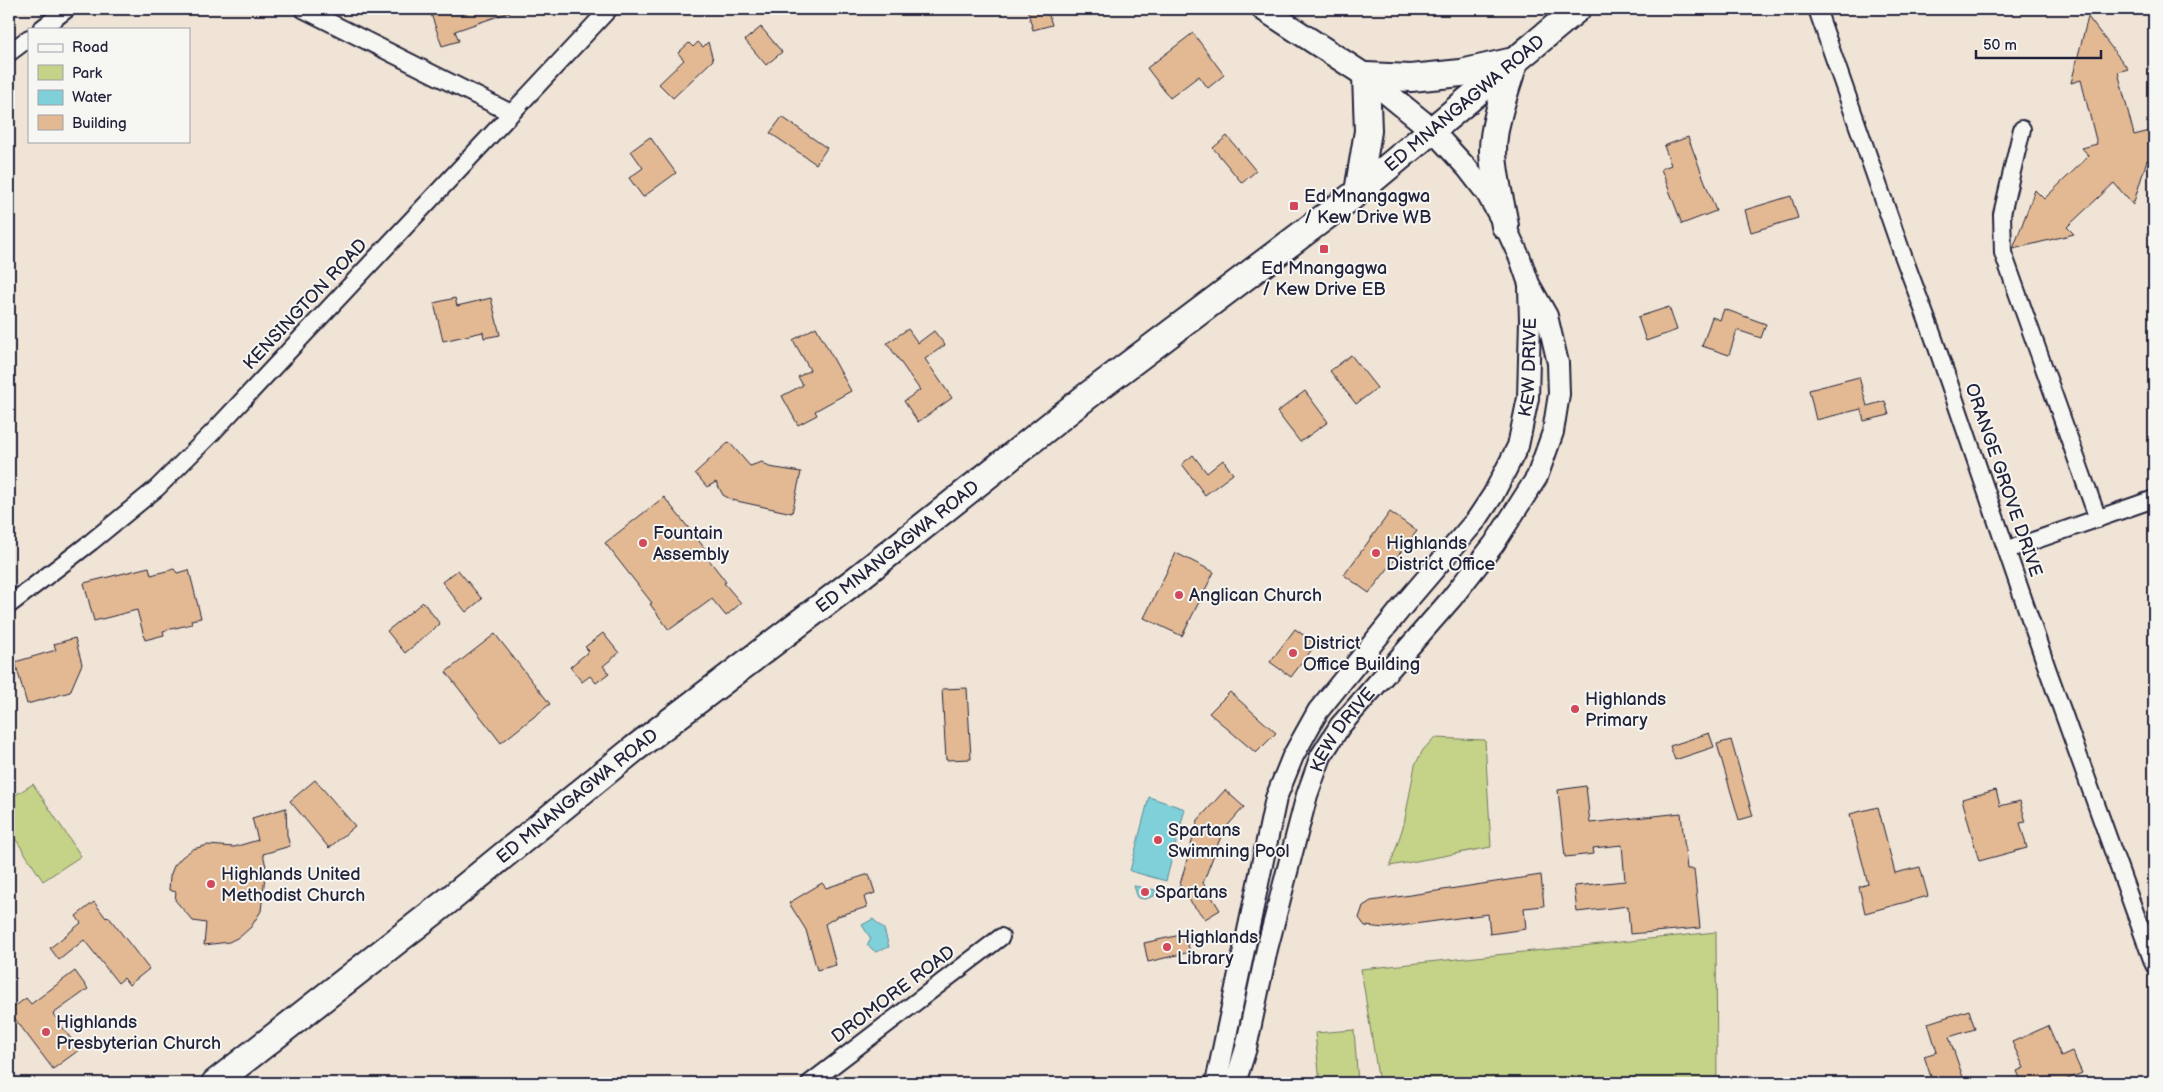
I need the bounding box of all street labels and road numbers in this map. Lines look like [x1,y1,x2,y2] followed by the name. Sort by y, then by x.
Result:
[1381,31,1549,176] street label: ED MNANGAGWA ROAD
[239,234,372,374] street label: KENSINGTON ROAD
[1514,317,1541,419] street label: KEW DRIVE
[1961,381,2047,580] street label: ORANGE GROVE DRIVE
[812,476,983,618] street label: ED MNANGAGWA ROAD
[1306,683,1380,775] street label: KEW DRIVE
[492,725,662,868] street label: ED MNANGAGWA ROAD
[828,941,959,1047] street label: DROMORE ROAD

